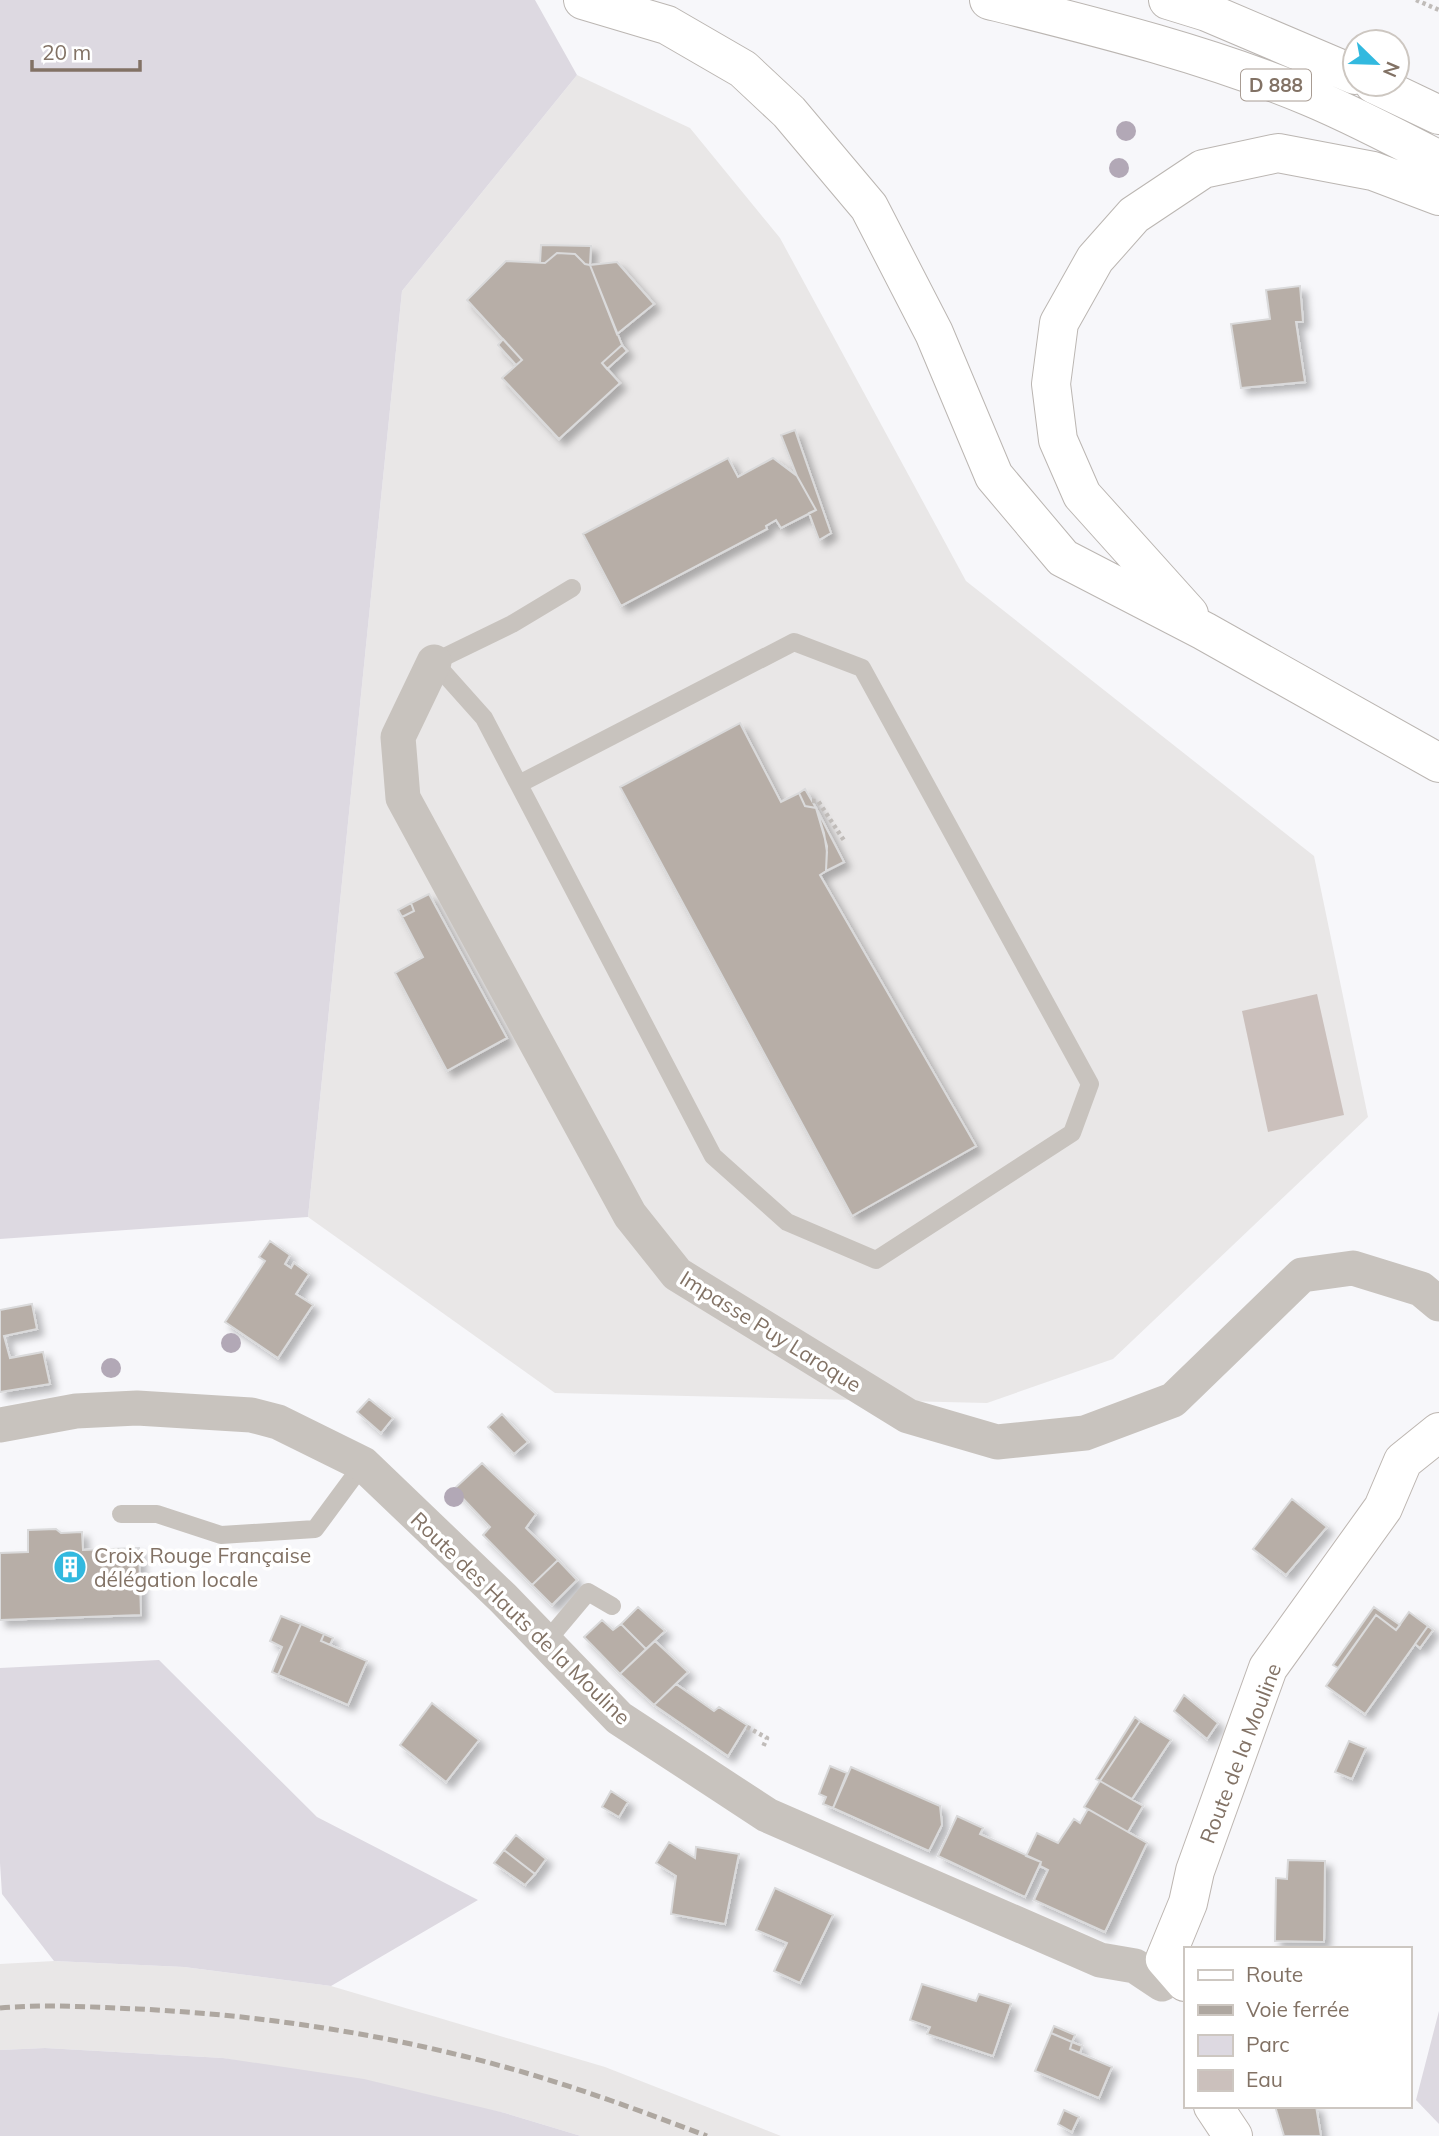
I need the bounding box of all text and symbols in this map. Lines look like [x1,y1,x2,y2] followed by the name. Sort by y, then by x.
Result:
[32,28,140,72] scale bar
[1341,28,1411,98] north arrow
[42,39,91,65] text: 20 m
[1378,58,1405,81] text: N
[1241,69,1311,100] road number: D 888
[676,1265,866,1397] street label: Impasse Puy Laroque
[406,1506,636,1730] street label: Route des Hauts de la Mouline
[94,1542,311,1592] place label: Croix Rouge Française délégation locale
[51,1548,89,1586] building icon: Croix Rouge Française délégation locale
[1194,1659,1286,1847] street label: Route de la Mouline
[1184,1947,1411,2108] legend
[1246,1961,1303,1987] text: Route
[1246,1996,1350,2022] text: Voie ferrée
[1246,2031,1290,2057] text: Parc
[1246,2066,1283,2092] text: Eau

